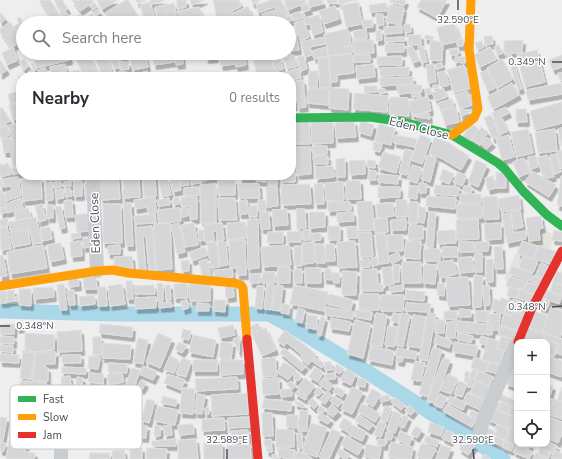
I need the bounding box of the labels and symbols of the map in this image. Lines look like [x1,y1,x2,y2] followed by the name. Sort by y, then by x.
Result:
[437,13,479,27] text: 32.590°E
[508,55,546,69] text: 0.349°N
[388,113,450,143] street label: Eden Close
[86,192,104,254] street label: Eden Close
[508,300,546,314] text: 0.348°N
[16,319,54,333] text: 0.348°N
[10,385,142,449] legend
[43,392,64,407] text: Fast
[43,410,68,425] text: Slow
[42,428,62,443] text: Jam
[206,433,248,447] text: 32.589°E
[452,433,494,447] text: 32.590°E

